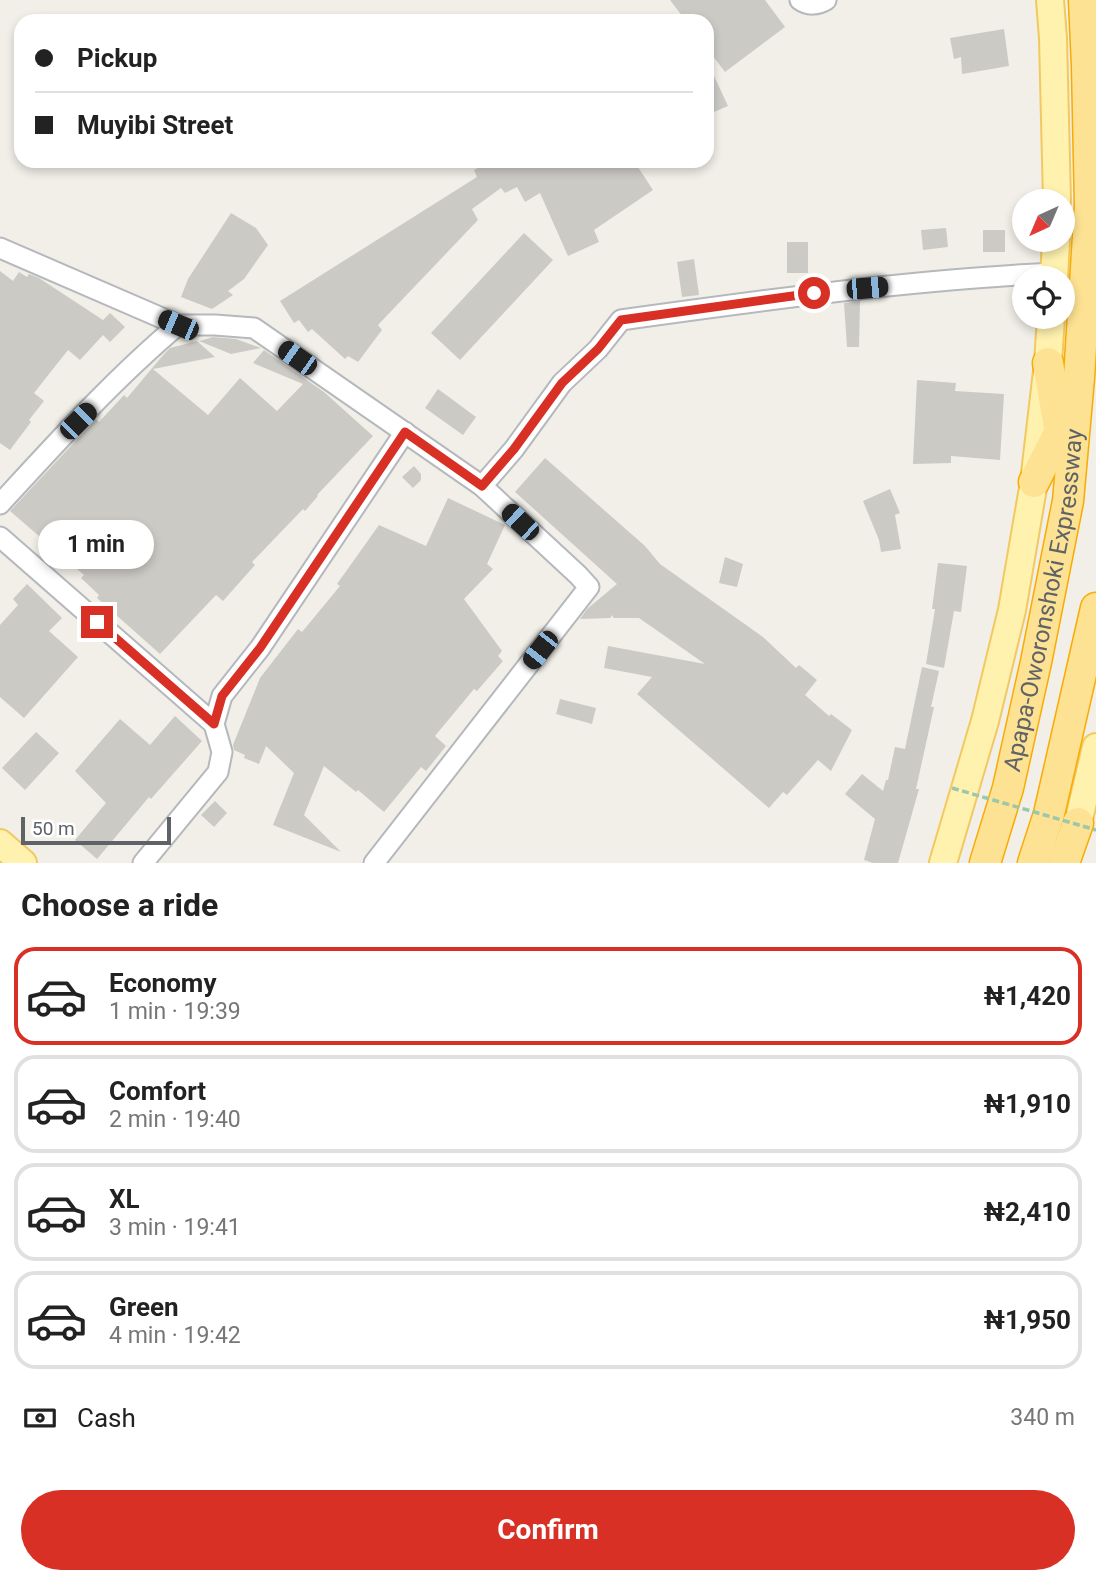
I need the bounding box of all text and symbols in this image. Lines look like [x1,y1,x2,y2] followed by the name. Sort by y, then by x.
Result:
[77,43,157,73] text: Pickup
[77,110,233,140] text: Muyibi Street
[1012,189,1074,252] north arrow
[1012,189,1075,329] map controls
[1012,266,1075,329] button: locate
[846,276,889,300] car
[798,277,830,309] route start
[155,307,202,343] car
[274,337,321,379] car
[56,399,101,443] car
[998,427,1088,774] street label: Apapa-Oworonshoki Expressway
[498,500,543,544] car
[39,520,155,570] callout: 1 min
[67,531,125,558] text: 1 min
[81,606,113,638] route end
[519,627,562,673] car
[21,814,172,846] scale bar
[32,817,75,840] text: 50 m
[21,886,218,924] text: Choose a ride
[25,965,88,1028] icon: car
[109,968,216,998] text: Economy
[984,981,1071,1011] text: ₦1,420
[109,998,241,1025] text: 1 min · 19:39
[25,1073,88,1136] icon: car
[109,1076,206,1106] text: Comfort
[984,1089,1071,1119] text: ₦1,910
[109,1106,241,1133] text: 2 min · 19:40
[25,1181,88,1244] icon: car
[109,1184,140,1214] text: XL
[984,1197,1071,1227] text: ₦2,410
[109,1214,241,1241] text: 3 min · 19:41
[25,1289,88,1352] icon: car
[109,1292,179,1322] text: Green
[984,1305,1071,1335] text: ₦1,950
[109,1322,241,1349] text: 4 min · 19:42
[21,1399,59,1437] icon: cash
[77,1403,136,1433] text: Cash
[1010,1404,1075,1431] text: 340 m
[21,1490,1075,1570] button: Confirm

